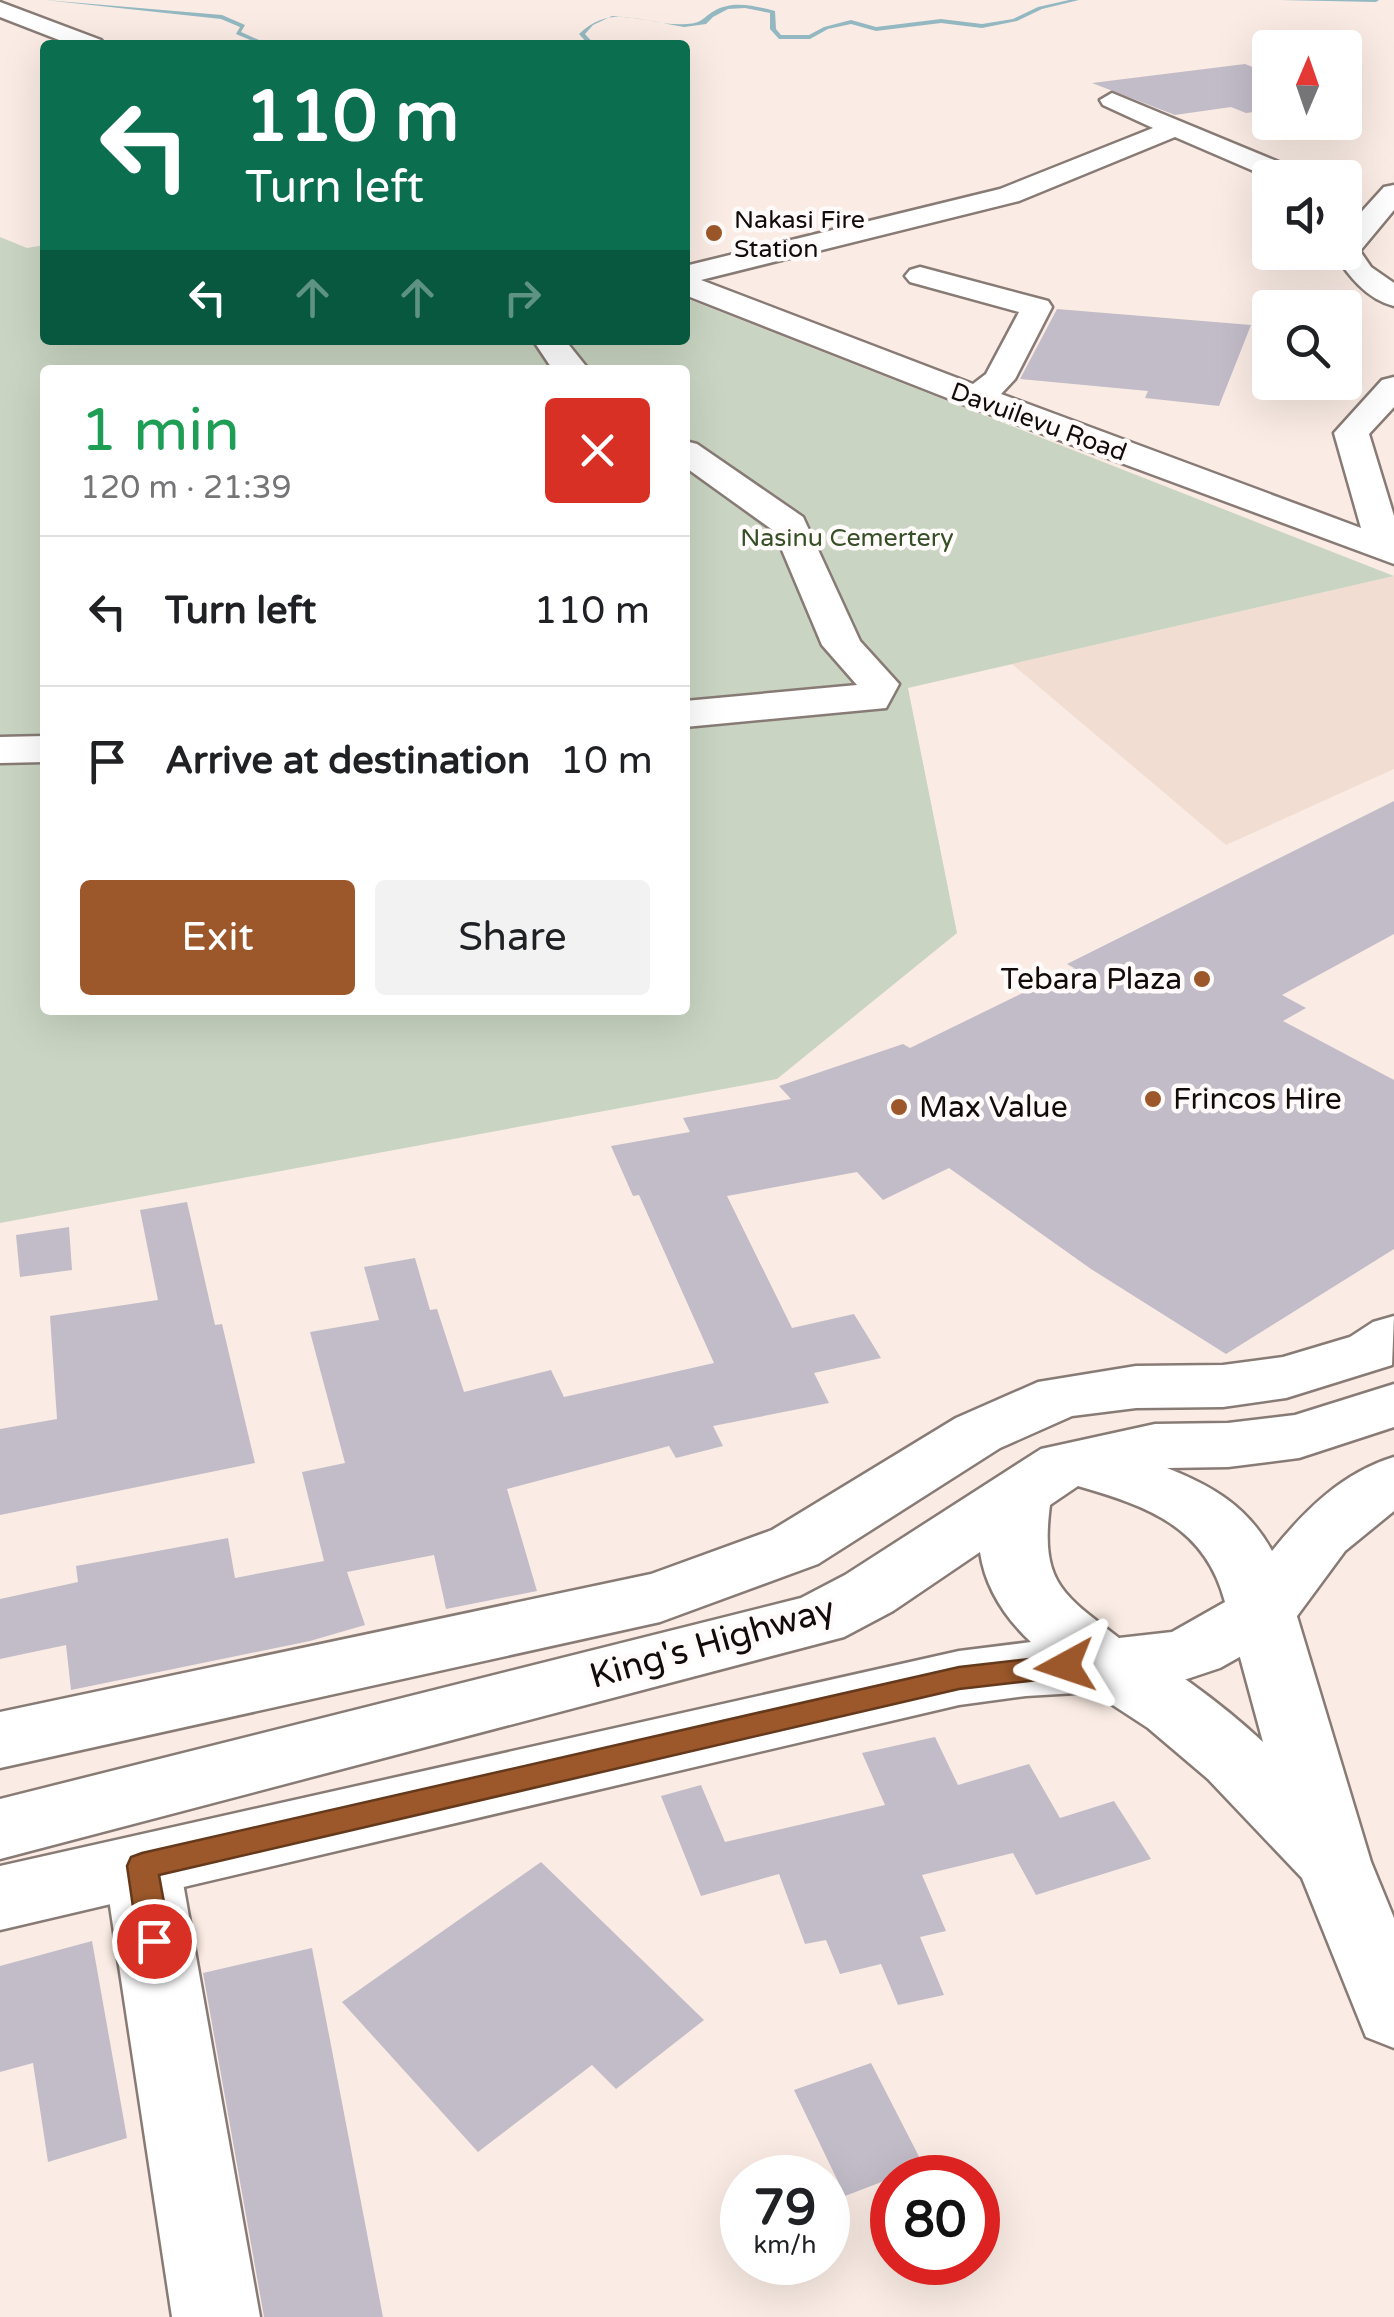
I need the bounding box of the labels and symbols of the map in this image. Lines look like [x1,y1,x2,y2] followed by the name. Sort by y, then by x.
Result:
[1252,30,1362,140] north arrow
[734,205,865,264] place label: Nakasi Fire Station
[703,222,725,244] marker: Nakasi Fire Station
[947,376,1131,468] street label: Davuilevu Road
[740,523,954,553] park label: Nasinu Cemertery
[1001,961,1182,998] place label: Tebara Plaza
[1191,968,1213,990] marker: Tebara Plaza
[1173,1081,1342,1118] place label: Frincos Hire
[1142,1088,1164,1110] marker: Frincos Hire
[919,1089,1068,1126] place label: Max Value
[888,1096,910,1118] marker: Max Value
[585,1588,840,1698] street label: King's Highway
[1013,1614,1117,1718] position arrow
[112,1899,197,1984] pin
[870,2155,1000,2285] speed limit sign: 80

